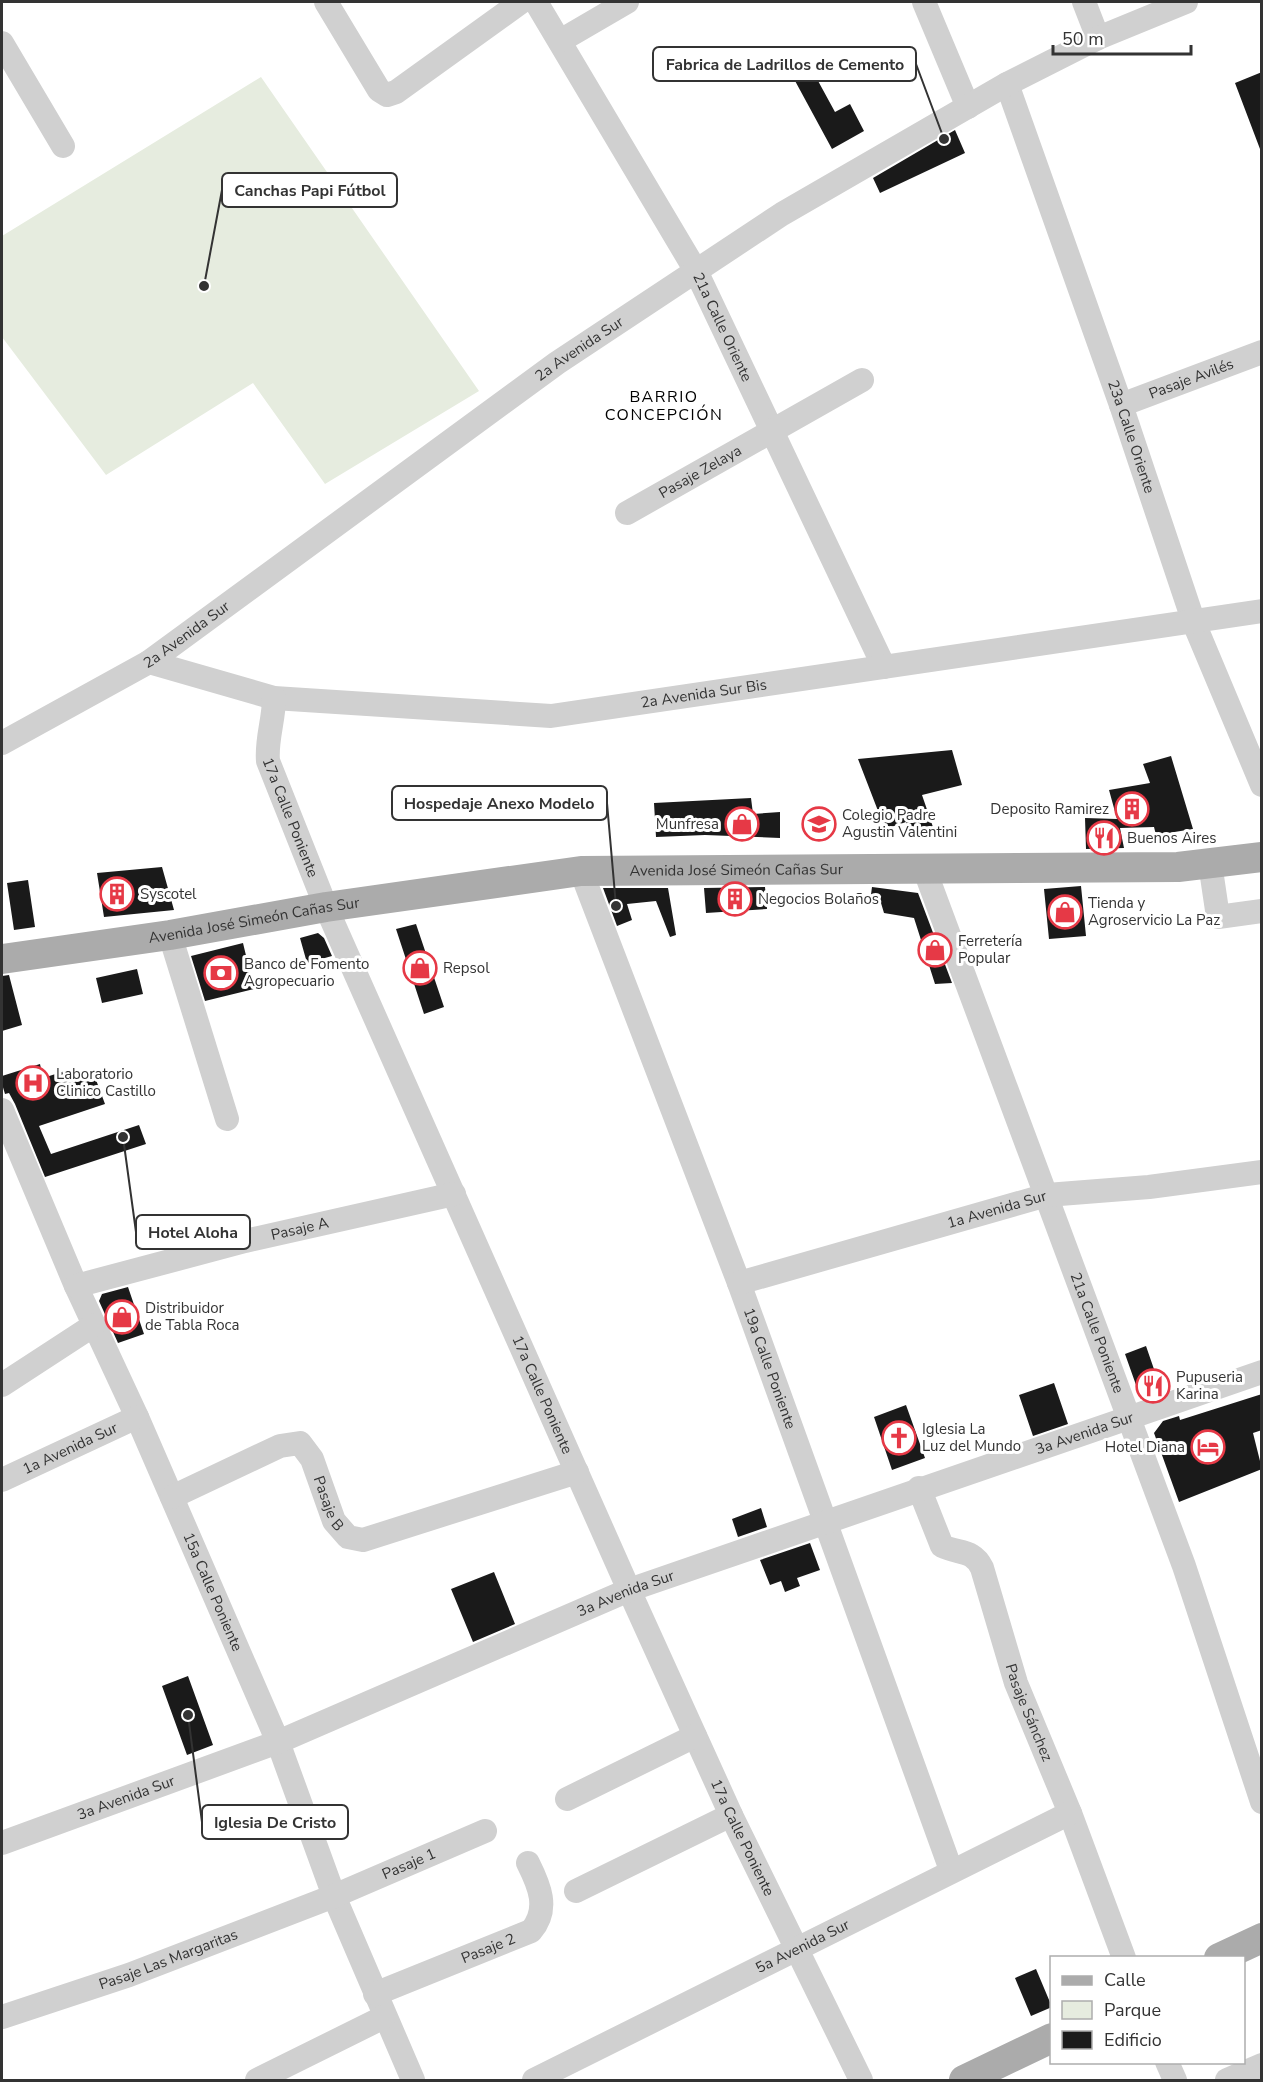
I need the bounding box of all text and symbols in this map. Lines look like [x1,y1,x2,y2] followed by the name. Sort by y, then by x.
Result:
[1053,18,1191,56] scale bar
[1062,27,1104,51] text: 50 m
[653,47,916,81] callout: Fabrica de Ladrillos de Cemento
[666,54,904,76] text: Fabrica de Ladrillos de Cemento
[222,173,397,207] callout: Canchas Papi Fútbol
[234,180,386,202] text: Canchas Papi Fútbol
[688,269,757,385] street label: 21a Calle Oriente
[531,311,628,386] street label: 2a Avenida Sur
[1146,354,1236,404] street label: Pasaje Avilés
[1103,377,1160,496] street label: 23a Calle Oriente
[605,386,723,426] district label: BARRIO CONCEPCIÓN
[655,440,745,503] street label: Pasaje Zelaya
[140,596,234,673] street label: 2a Avenida Sur
[639,674,768,713] street label: 2a Avenida Sur Bis
[258,754,323,880] street label: 17a Calle Poniente
[392,786,607,820] callout: Hospedaje Anexo Modelo
[1114,791,1150,827] building icon: Deposito Ramirez
[404,793,594,815] text: Hospedaje Anexo Modelo
[990,799,1109,819] place label: Deposito Ramirez
[842,805,957,842] place label: Colegio Padre Agustin Valentini
[724,806,760,842] shop icon: Munfresa
[801,806,837,842] school or university icon: Colegio Padre Agustin Valentini
[656,814,719,834] place label: Munfresa
[1086,820,1122,856] restaurant icon: Buenos Aires
[1127,828,1216,848] place label: Buenos Aires
[629,859,844,881] street label: Avenida José Simeón Cañas Sur
[99,876,135,912] building icon: Syscotel
[717,881,753,917] building icon: Negocios Bolaños
[140,884,197,904] place label: Syscotel
[758,889,879,909] place label: Negocios Bolaños
[147,892,361,948] street label: Avenida José Simeón Cañas Sur
[1088,893,1220,930] place label: Tienda y Agroservicio La Paz
[1047,894,1083,930] shop icon: Tienda y Agroservicio La Paz
[958,931,1023,968] place label: Ferretería Popular
[917,932,953,968] shop icon: Ferretería Popular
[402,950,438,986] shop icon: Repsol
[244,954,369,991] place label: Banco de Fomento Agropecuario
[203,955,239,991] bank icon: Banco de Fomento Agropecuario
[443,958,490,978] place label: Repsol
[56,1064,156,1101] place label: Laboratorio Clinico Castillo
[15,1065,51,1101] hospital icon: Laboratorio Clinico Castillo
[945,1185,1049,1233] street label: 1a Avenida Sur
[269,1212,331,1245] street label: Pasaje A
[136,1215,250,1249] callout: Hotel Aloha
[148,1222,238,1244] text: Hotel Aloha
[1066,1270,1129,1396] street label: 21a Calle Poniente
[145,1298,239,1335] place label: Distribuidor de Tabla Roca
[104,1299,140,1335] shop icon: Distribuidor de Tabla Roca
[739,1305,801,1432] street label: 19a Calle Poniente
[507,1332,577,1457] street label: 17a Calle Poniente
[1176,1367,1243,1404] place label: Pupuseria Karina
[1135,1368,1171,1404] restaurant icon: Pupuseria Karina
[1033,1407,1137,1459] street label: 3a Avenida Sur
[19,1417,121,1479] street label: 1a Avenida Sur
[922,1419,1021,1456] place label: Iglesia La Luz del Mundo
[881,1420,917,1456] church icon: Iglesia La Luz del Mundo
[1190,1429,1226,1465] hotel icon: Hotel Diana
[1105,1437,1185,1457] place label: Hotel Diana
[309,1473,348,1535] street label: Pasaje B
[178,1529,247,1654] street label: 15a Calle Poniente
[574,1565,677,1621] street label: 3a Avenida Sur
[1001,1661,1057,1764] street label: Pasaje Sánchez
[74,1770,178,1825] street label: 3a Avenida Sur
[706,1776,779,1899] street label: 17a Calle Poniente
[202,1805,348,1839] callout: Iglesia De Cristo
[214,1812,336,1834] text: Iglesia De Cristo
[379,1843,439,1884] street label: Pasaje 1
[752,1914,853,1978] street label: 5a Avenida Sur
[96,1924,241,1994] street label: Pasaje Las Margaritas
[458,1928,518,1968] street label: Pasaje 2
[1050,1956,1245,2064] legend
[1104,1968,1146,1992] text: Calle
[1104,1998,1161,2022] text: Parque
[1104,2028,1162,2052] text: Edificio

